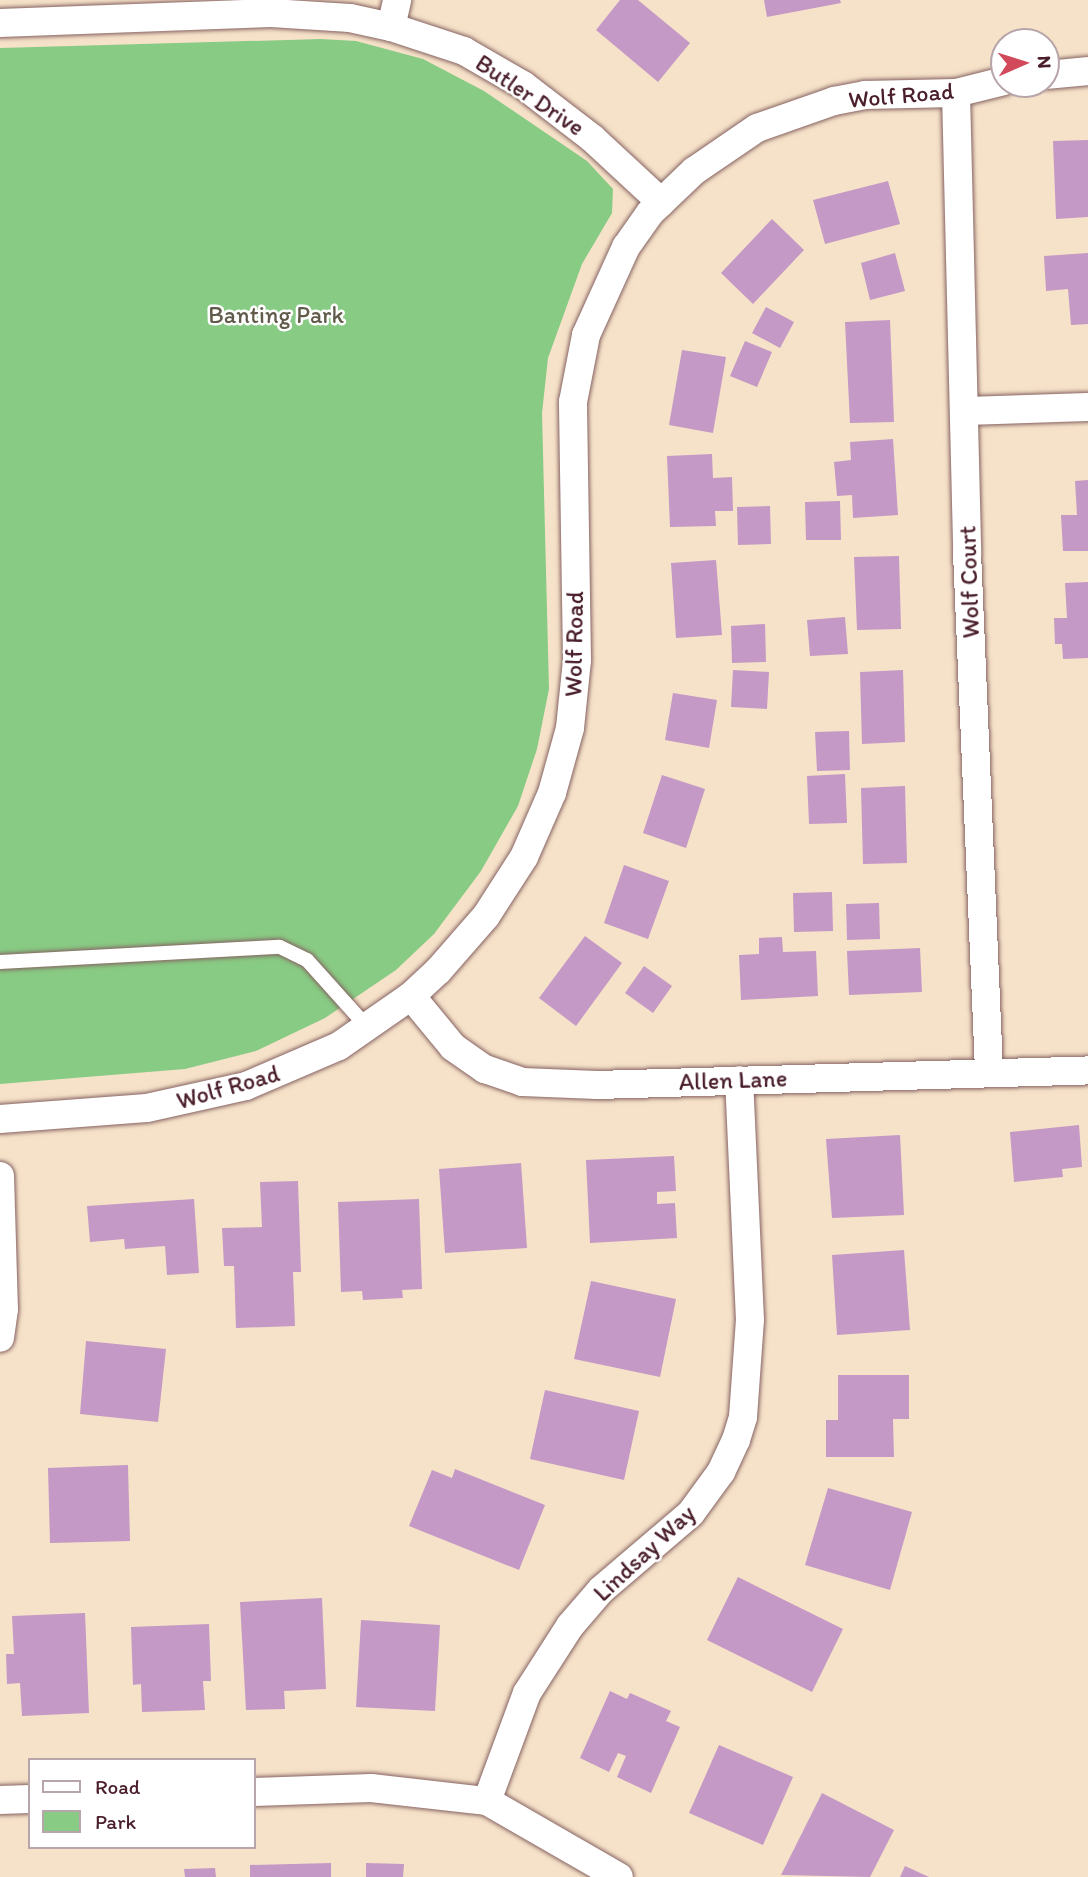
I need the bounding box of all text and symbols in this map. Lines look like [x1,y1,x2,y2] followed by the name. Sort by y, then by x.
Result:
[990,28,1060,98] north arrow
[470,48,590,142] street label: Butler Drive
[1033,55,1056,69] text: N
[847,76,955,114] street label: Wolf Road
[208,301,344,329] park label: Banting Park
[953,525,985,639] street label: Wolf Court
[559,591,589,697] street label: Wolf Road
[174,1059,282,1115] street label: Wolf Road
[678,1064,788,1096] street label: Allen Lane
[588,1499,700,1607] street label: Lindsay Way
[28,1758,256,1849] legend
[95,1774,140,1799] text: Road
[95,1809,136,1834] text: Park

